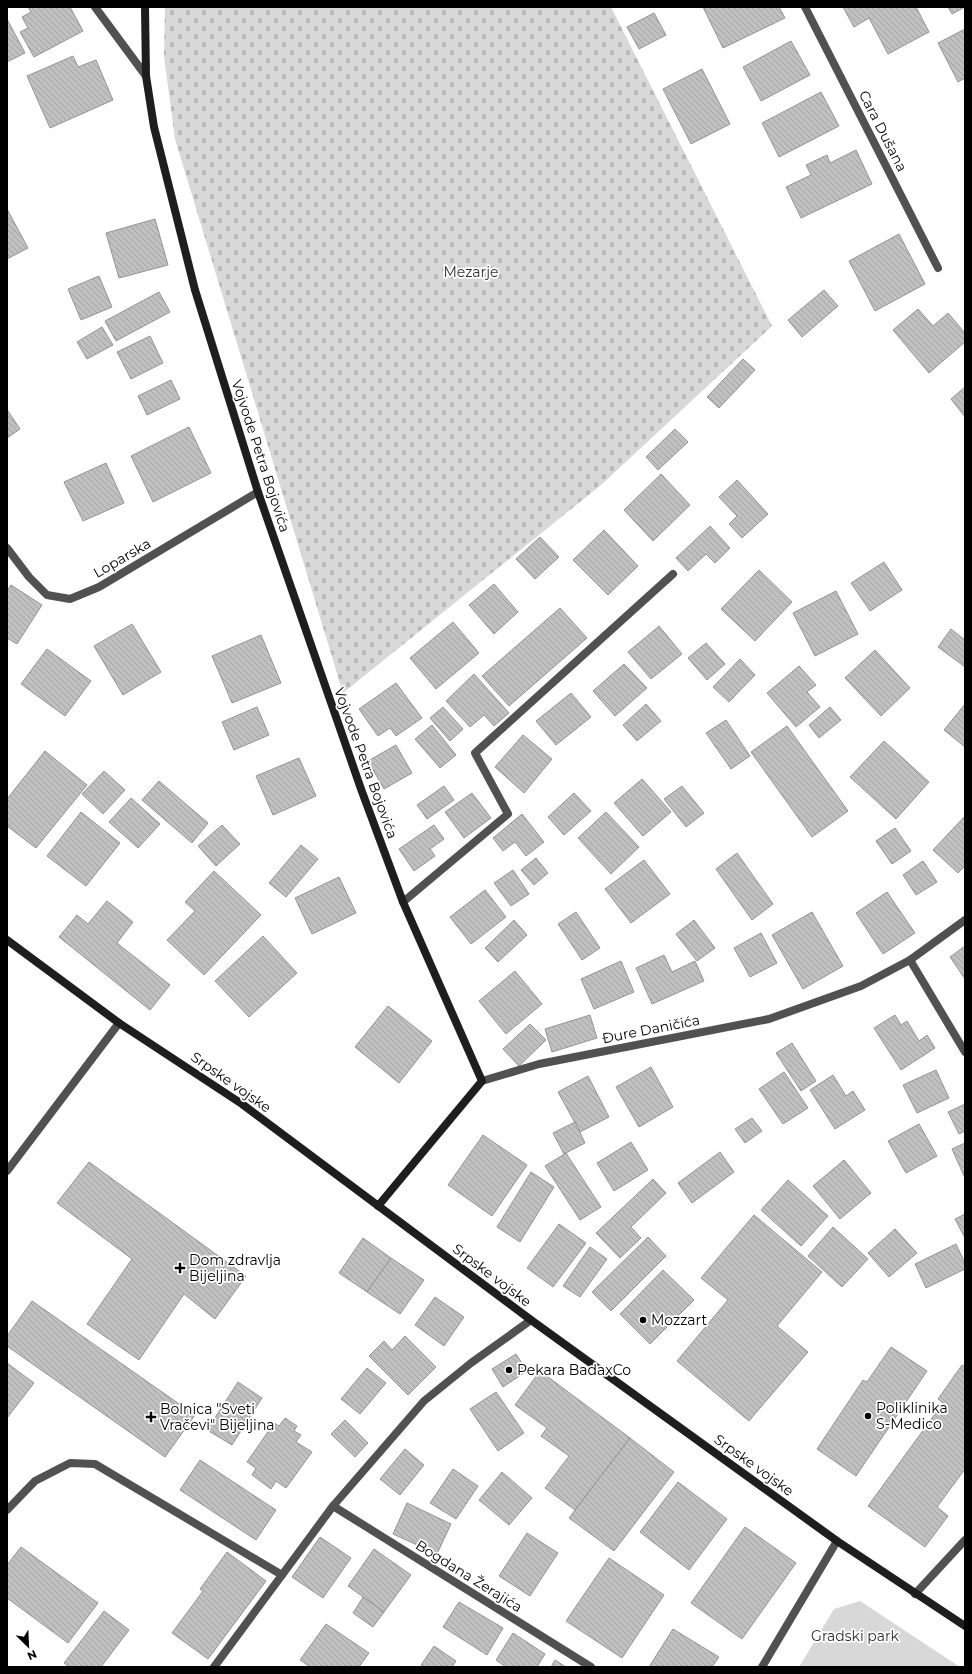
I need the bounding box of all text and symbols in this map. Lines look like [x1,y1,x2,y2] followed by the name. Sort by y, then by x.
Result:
[855,87,911,175] street label: Cara Dušana
[443,263,499,281] park label: Mezarje
[228,377,294,535] street label: Vojvode Petra Bojovića
[90,534,154,582] street label: Loparska
[330,685,402,841] street label: Vojvode Petra Bojovića
[601,1011,701,1047] street label: Đure Daničića
[187,1048,275,1116] street label: Srpske vojske
[449,1240,535,1310] street label: Srpske vojske
[189,1251,281,1285] place label: Dom zdravlja Bijeljina
[174,1262,186,1274] marker: Dom zdravlja Bijeljina
[651,1311,707,1329] place label: Mozzart
[638,1315,648,1325] marker: Mozzart
[517,1361,631,1379] place label: Pekara BadaxCo
[504,1365,514,1375] marker: Pekara BadaxCo
[876,1399,948,1433] place label: Poliklinika S-Medico
[160,1400,275,1434] place label: Bolnica "Sveti Vračevi" Bijeljina
[145,1411,157,1423] marker: Bolnica "Sveti Vračevi" Bijeljina
[863,1411,873,1421] marker: Poliklinika S-Medico
[711,1430,797,1500] street label: Srpske vojske
[412,1536,526,1616] street label: Bogdana Žerajića
[8,1626,48,1666] north arrow
[811,1627,900,1645] park label: Gradski park
[25,1647,39,1663] text: N

